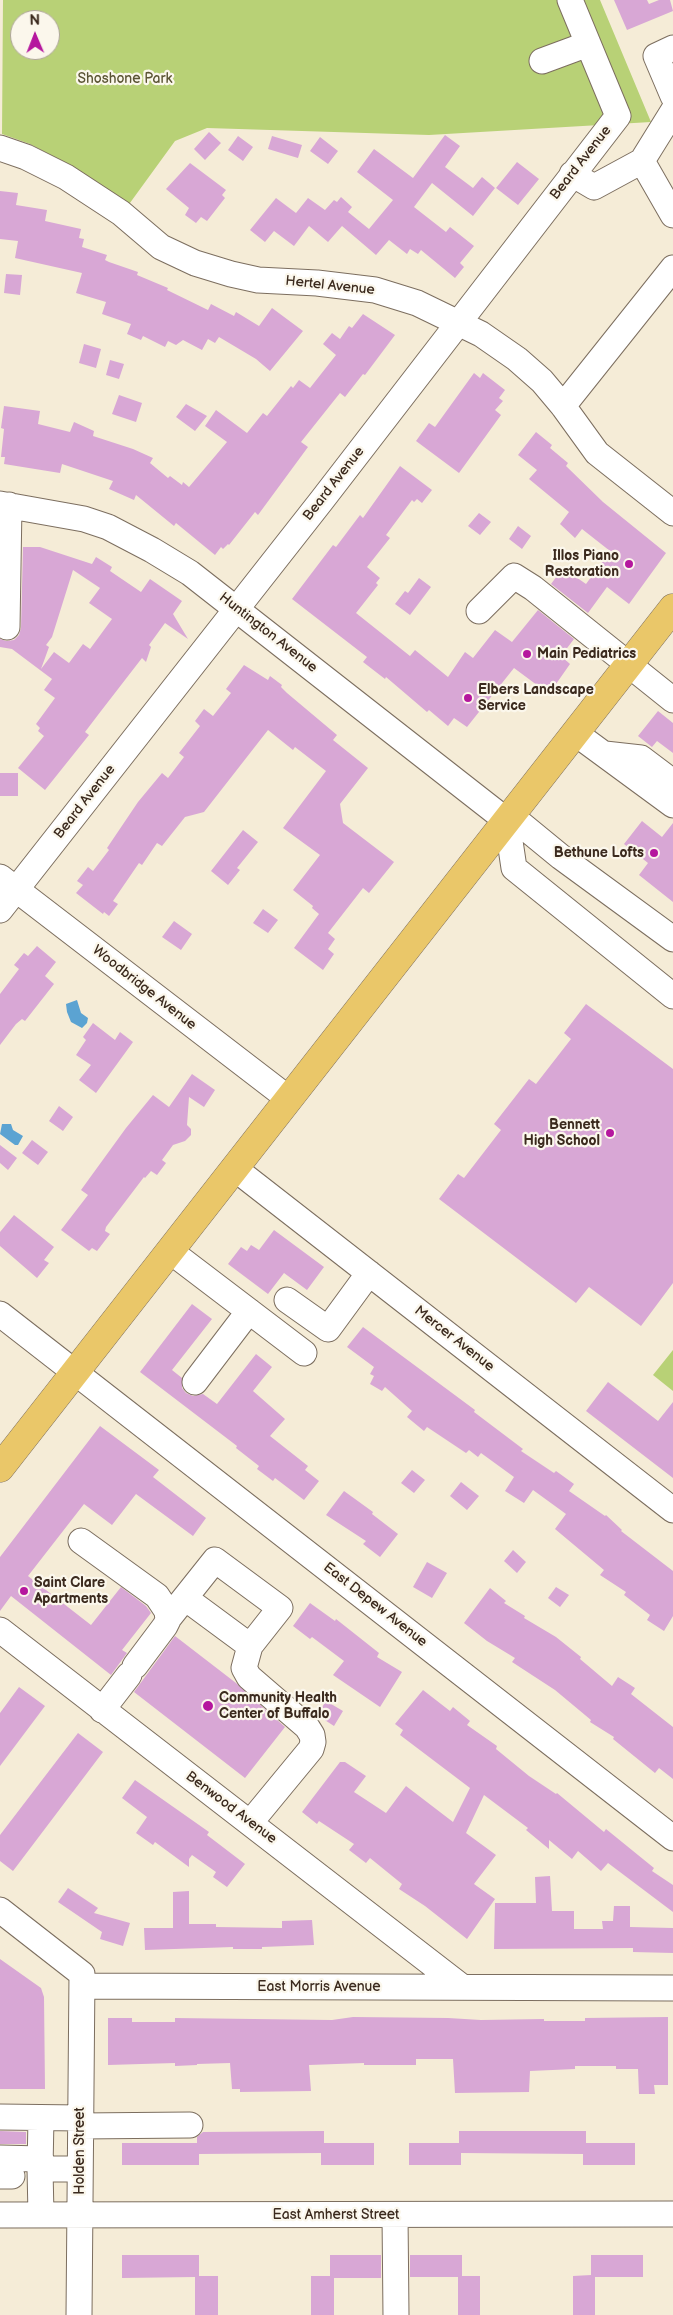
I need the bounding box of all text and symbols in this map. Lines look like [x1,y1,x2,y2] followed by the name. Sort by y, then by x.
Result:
[10,10,60,60] north arrow
[29,12,40,29] text: N
[78,71,172,87] park label: Shoshone Park
[547,123,615,203] street label: Beard Avenue
[284,273,376,299] street label: Hertel Avenue
[300,444,368,524] street label: Beard Avenue
[545,548,619,580] place label: Illos Piano Restoration
[623,558,635,570] marker: Illos Piano Restoration
[216,589,320,677] street label: Huntington Avenue
[537,646,636,662] place label: Main Pediatrics
[521,648,533,660] marker: Main Pediatrics
[478,682,594,714] place label: Elbers Landscape Service
[462,692,474,704] marker: Elbers Landscape Service
[51,762,119,842] street label: Beard Avenue
[554,845,644,861] place label: Bethune Lofts
[648,847,660,859] marker: Bethune Lofts
[89,942,199,1034] street label: Woodbridge Avenue
[524,1117,600,1150] place label: Bennett High School
[604,1127,616,1139] marker: Bennett High School
[411,1303,497,1375] street label: Mercer Avenue
[320,1559,430,1651] street label: East Depew Avenue
[34,1575,108,1608] place label: Saint Clare Apartments
[18,1585,30,1597] marker: Saint Clare Apartments
[219,1690,337,1722] place label: Community Health Center of Buffalo
[201,1699,215,1713] marker: Community Health Center of Buffalo
[182,1768,280,1848] street label: Benwood Avenue
[257,1979,381,1995] street label: East Morris Avenue
[72,2107,88,2195] street label: Holden Street
[273,2207,399,2223] street label: East Amherst Street

